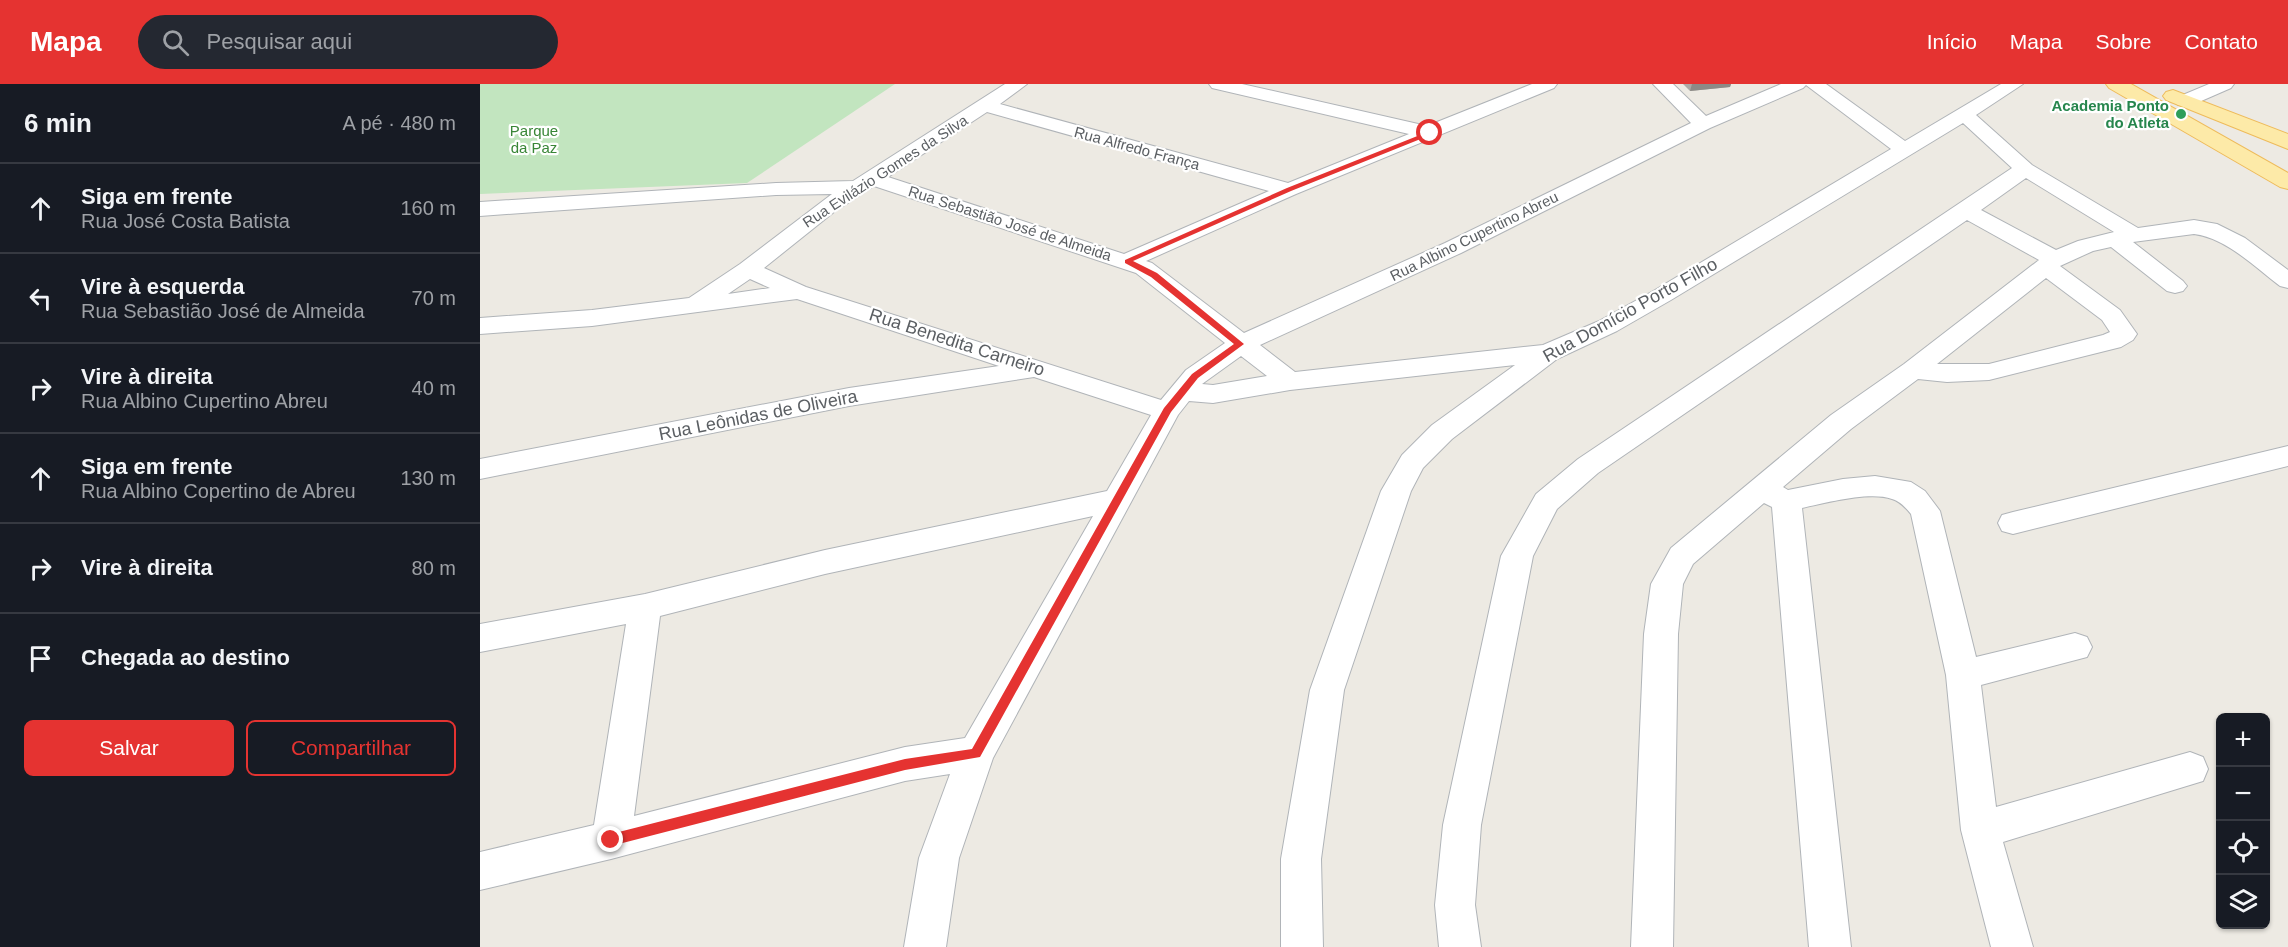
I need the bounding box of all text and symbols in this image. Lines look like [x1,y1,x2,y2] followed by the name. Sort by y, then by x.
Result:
[138,15,558,69] search box
[30,26,102,57] text: Mapa
[159,26,192,59] icon: search
[207,29,352,54] text: Pesquisar aqui
[1927,30,1977,53] text: Início
[2010,30,2062,53] text: Mapa
[2095,30,2151,53] text: Sobre
[2184,30,2258,53] text: Contato
[2051,97,2170,131] place label: Academia Ponto do Atleta
[2174,107,2188,121] marker: Academia Ponto do Atleta
[24,108,92,138] text: 6 min
[799,111,971,231] street label: Rua Evilázio Gomes da Silva
[343,112,456,134] text: A pé · 480 m
[1416,119,1442,145] route start
[510,122,558,156] park label: Parque da Paz
[1072,123,1202,173] street label: Rua Alfredo França
[906,182,1114,264] street label: Rua Sebastião José de Almeida
[81,184,233,209] text: Siga em frente
[1387,188,1561,284] street label: Rua Albino Cupertino Abreu
[24,192,57,225] icon: ahead
[400,197,456,219] text: 160 m
[81,210,290,232] text: Rua José Costa Batista
[1539,254,1721,366] street label: Rua Domício Porto Filho
[81,274,244,299] text: Vire à esquerda
[24,282,57,315] icon: left
[412,287,456,309] text: 70 m
[81,300,365,322] text: Rua Sebastião José de Almeida
[867,304,1047,380] street label: Rua Benedita Carneiro
[81,364,213,389] text: Vire à direita
[24,372,57,405] icon: right
[412,377,456,399] text: 40 m
[657,386,860,444] street label: Rua Leônidas de Oliveira
[81,390,328,412] text: Rua Albino Cupertino Abreu
[81,454,233,479] text: Siga em frente
[24,462,57,495] icon: ahead
[400,467,456,489] text: 130 m
[81,480,356,502] text: Rua Albino Copertino de Abreu
[24,552,57,585] icon: right
[81,555,213,580] text: Vire à direita
[412,557,456,579] text: 80 m
[24,642,57,675] icon: arrive
[81,645,290,670] text: Chegada ao destino
[2216,713,2270,929] map controls
[2216,713,2270,767] button: +
[24,720,234,776] button: Salvar
[246,720,456,776] button: Compartilhar
[2216,767,2270,821] button: −
[2216,821,2270,875] button: locate
[597,826,623,852] route end
[2216,875,2270,929] button: layers

